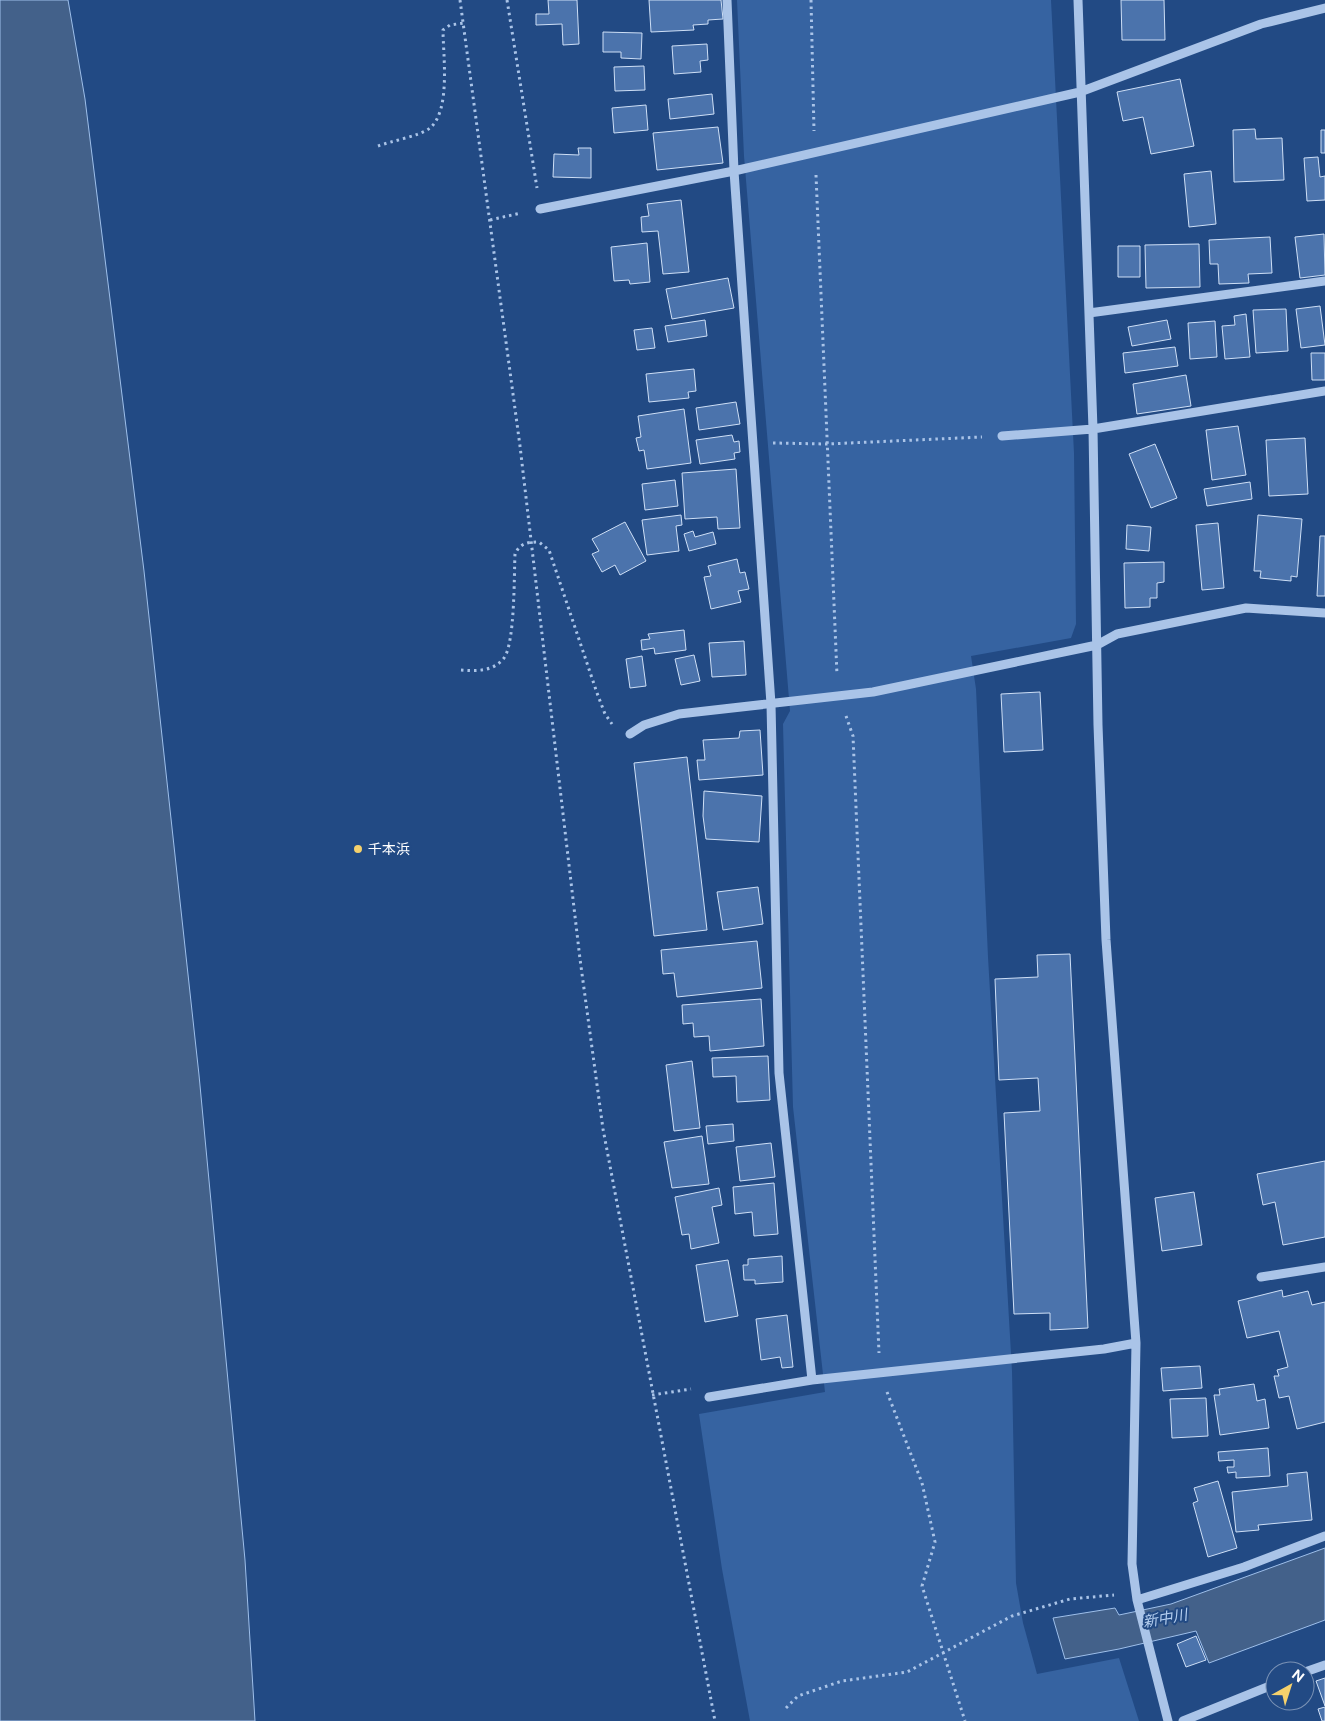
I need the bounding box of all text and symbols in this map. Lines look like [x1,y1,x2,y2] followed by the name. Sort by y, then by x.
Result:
[368,841,410,857] place label: 千本浜
[352,843,364,855] marker: 千本浜
[1141,1605,1191,1630] water label: 新中川
[1265,1661,1315,1711] north arrow
[1289,1666,1307,1686] text: N

